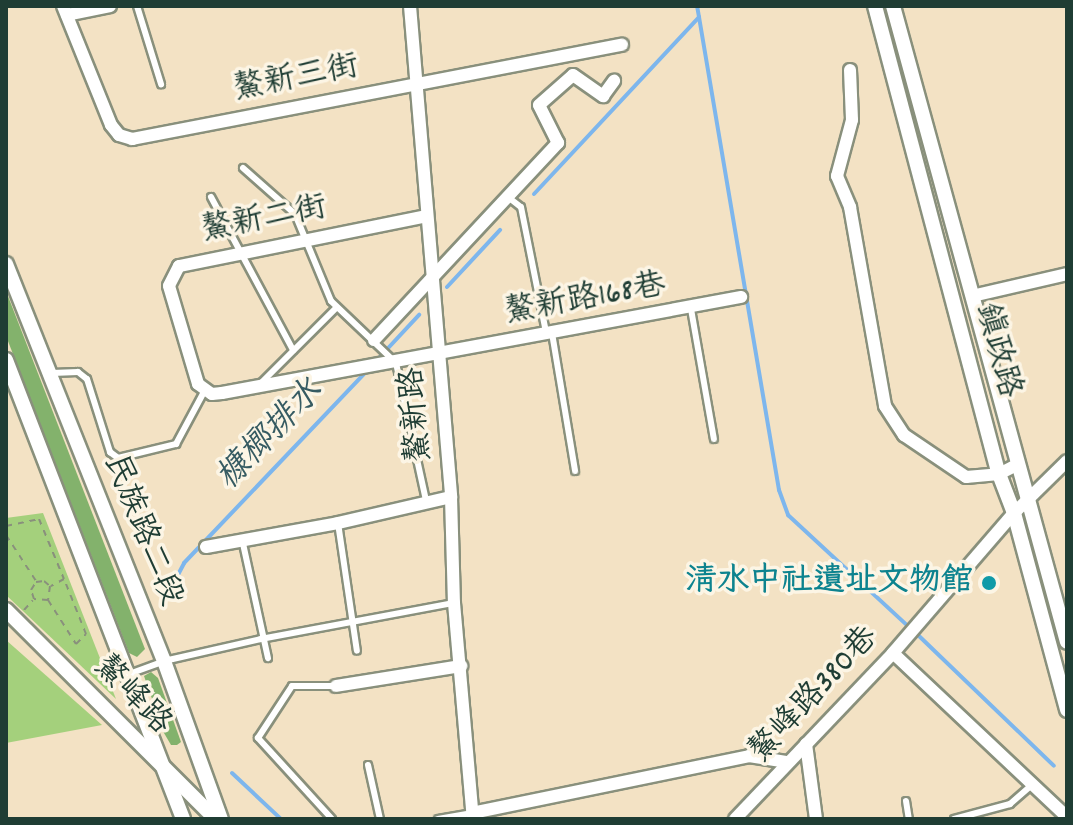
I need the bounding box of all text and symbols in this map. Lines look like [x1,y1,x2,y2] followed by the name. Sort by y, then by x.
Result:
[230,49,362,111] street label: 鰲新三街
[198,190,330,252] street label: 鰲新二街
[501,268,669,334] street label: 鰲新路168巷
[965,300,1027,402] street label: 鎮政路
[395,366,441,464] street label: 鰲新路
[209,373,333,499] water label: 槺榔排水
[93,450,189,612] street label: 民族路二段
[685,564,973,602] place label: 清水中社遺址文物館
[980,574,998,592] marker: 清水中社遺址文物館
[742,620,888,772] street label: 鰲峰路380巷
[84,648,178,744] street label: 鰲峰路

